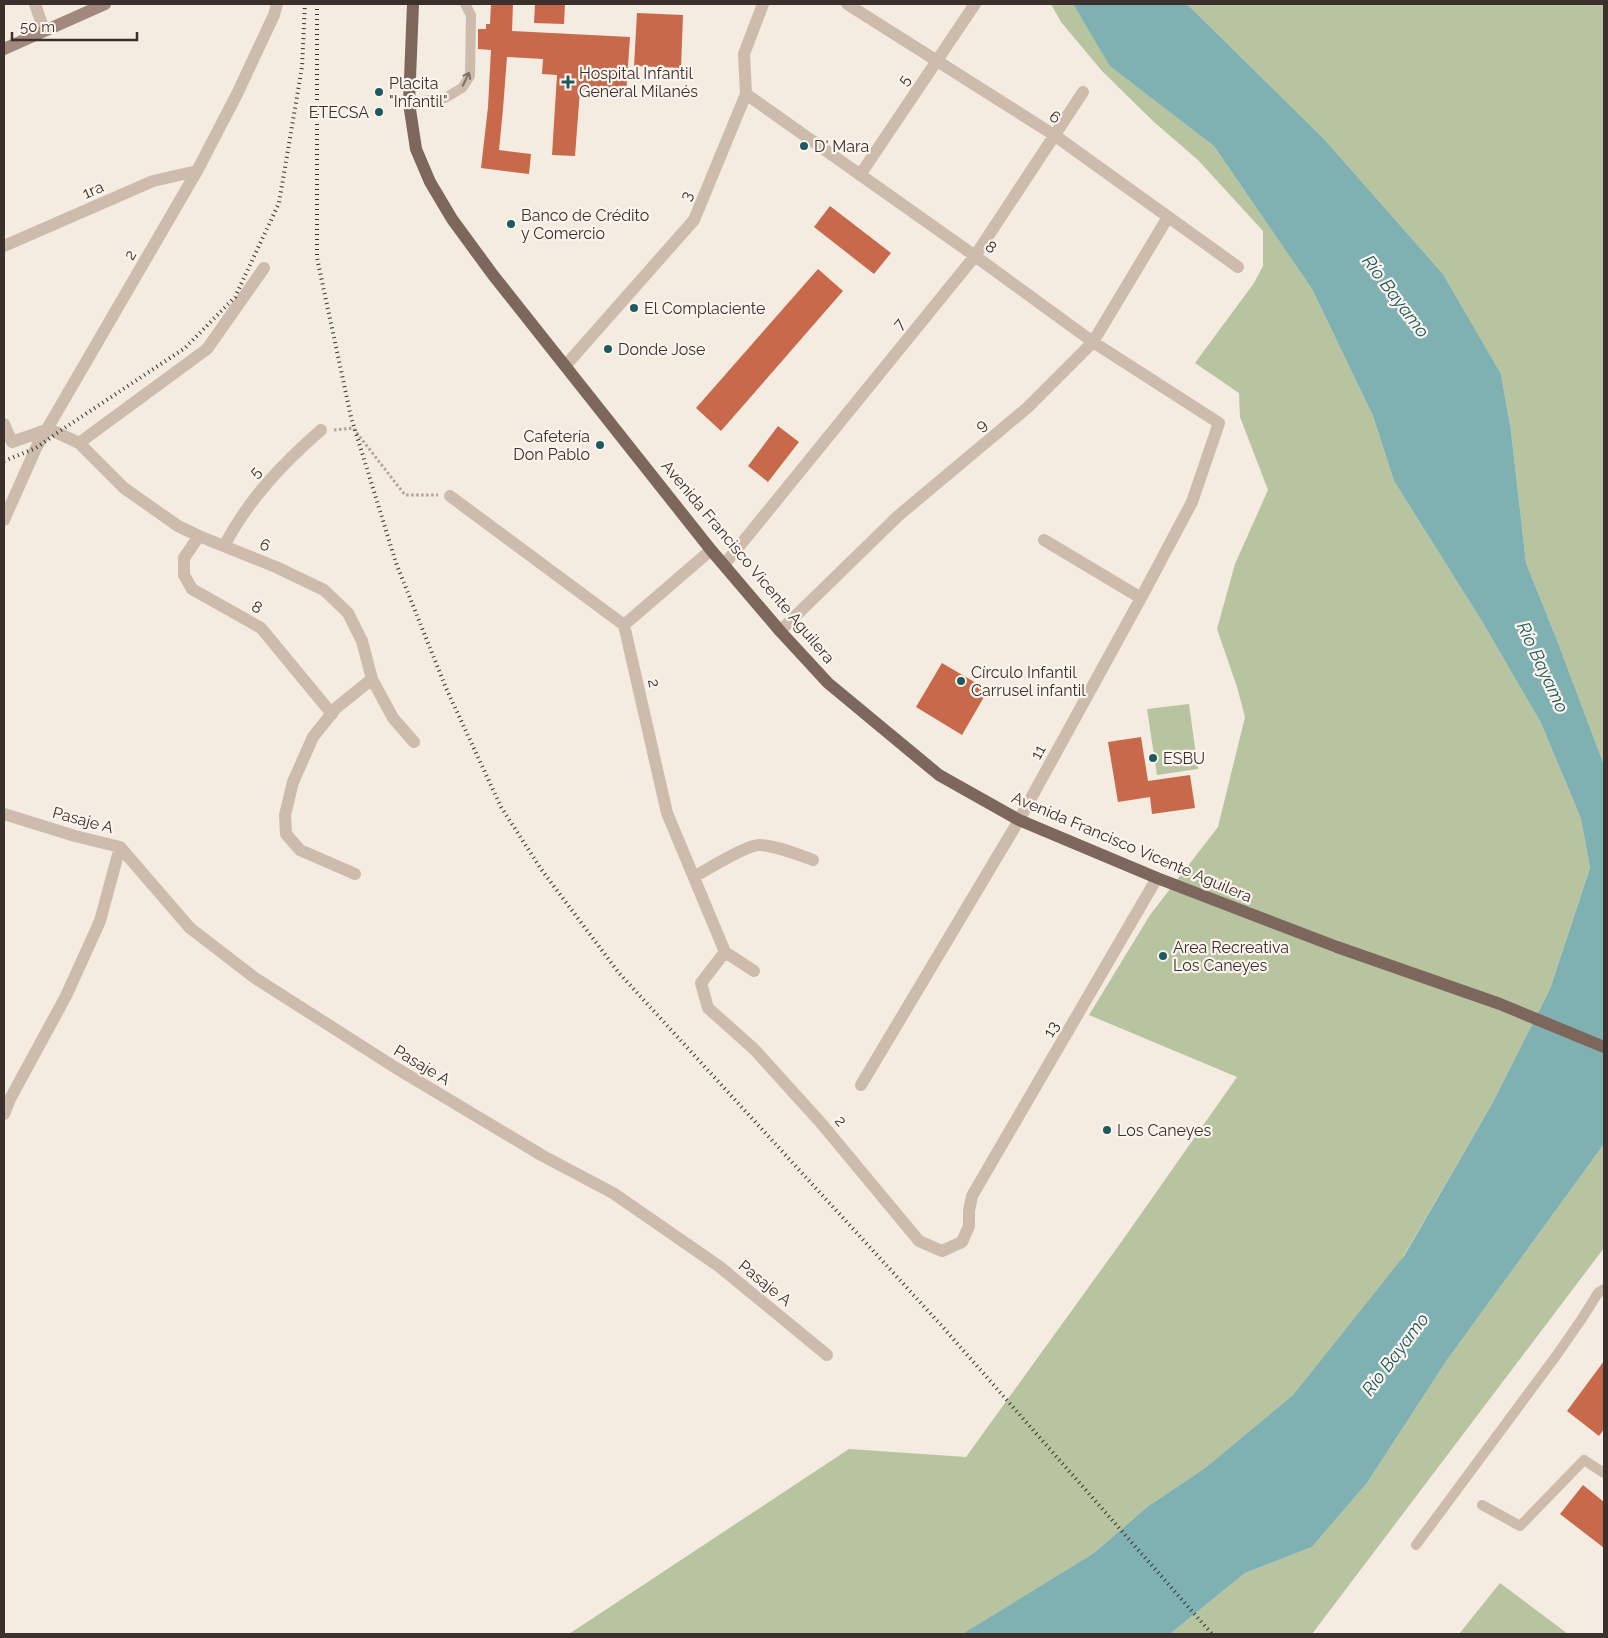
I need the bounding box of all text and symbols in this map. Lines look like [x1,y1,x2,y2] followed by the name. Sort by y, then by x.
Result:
[12,10,138,42] scale bar
[20,18,55,36] text: 50 m
[579,64,698,101] place label: Hospital Infantil General Milanés
[894,71,914,89] street label: 5
[462,72,471,87] one-way arrow
[389,74,448,111] place label: Placita "Infantil"
[561,75,575,89] marker: Hospital Infantil General Milanés
[373,86,385,98] marker: Placita "Infantil"
[309,103,369,122] place label: ETECSA
[373,106,385,118] marker: ETECSA
[1046,106,1064,128] street label: 6
[814,137,869,156] place label: D' Mara
[798,140,810,152] marker: D' Mara
[79,177,107,203] street label: 1ra
[676,188,696,204] street label: 3
[521,206,649,243] place label: Banco de Crédito y Comercio
[505,218,517,230] marker: Banco de Crédito y Comercio
[982,237,1000,257] street label: 8
[120,247,140,263] street label: 2
[1358,251,1434,341] water label: Río Bayamo
[644,299,765,318] place label: El Complaciente
[628,302,640,314] marker: El Complaciente
[889,314,909,333] street label: 7
[618,340,705,359] place label: Donde Jose
[602,343,614,355] marker: Donde Jose
[971,415,991,435] street label: 9
[513,427,590,464] place label: Cafetería Don Pablo
[594,439,606,451] marker: Cafetería Don Pablo
[657,457,839,667] street label: Avenida Francisco Vicente Aguilera
[245,462,265,482] street label: 5
[257,534,273,556] street label: 6
[248,596,266,618] street label: 8
[1513,618,1573,716] water label: Río Bayamo
[971,663,1086,700] place label: Círculo Infantil Carrusel infantil
[955,675,967,687] marker: Círculo Infantil Carrusel infantil
[644,677,664,689] street label: 2
[1026,741,1050,763] street label: 11
[1163,749,1205,768] place label: ESBU
[1147,752,1159,764] marker: ESBU
[1009,788,1255,906] street label: Avenida Francisco Vicente Aguilera
[50,803,116,837] street label: Pasaje A
[1173,938,1289,975] place label: Area Recreativa Los Caneyes
[1157,950,1169,962] marker: Area Recreativa Los Caneyes
[1039,1018,1063,1040] street label: 13
[390,1041,454,1089] street label: Pasaje A
[831,1112,851,1130] street label: 2
[1117,1121,1211,1140] place label: Los Caneyes
[1101,1124,1113,1136] marker: Los Caneyes
[735,1256,795,1310] street label: Pasaje A
[1357,1309,1433,1399] water label: Río Bayamo

